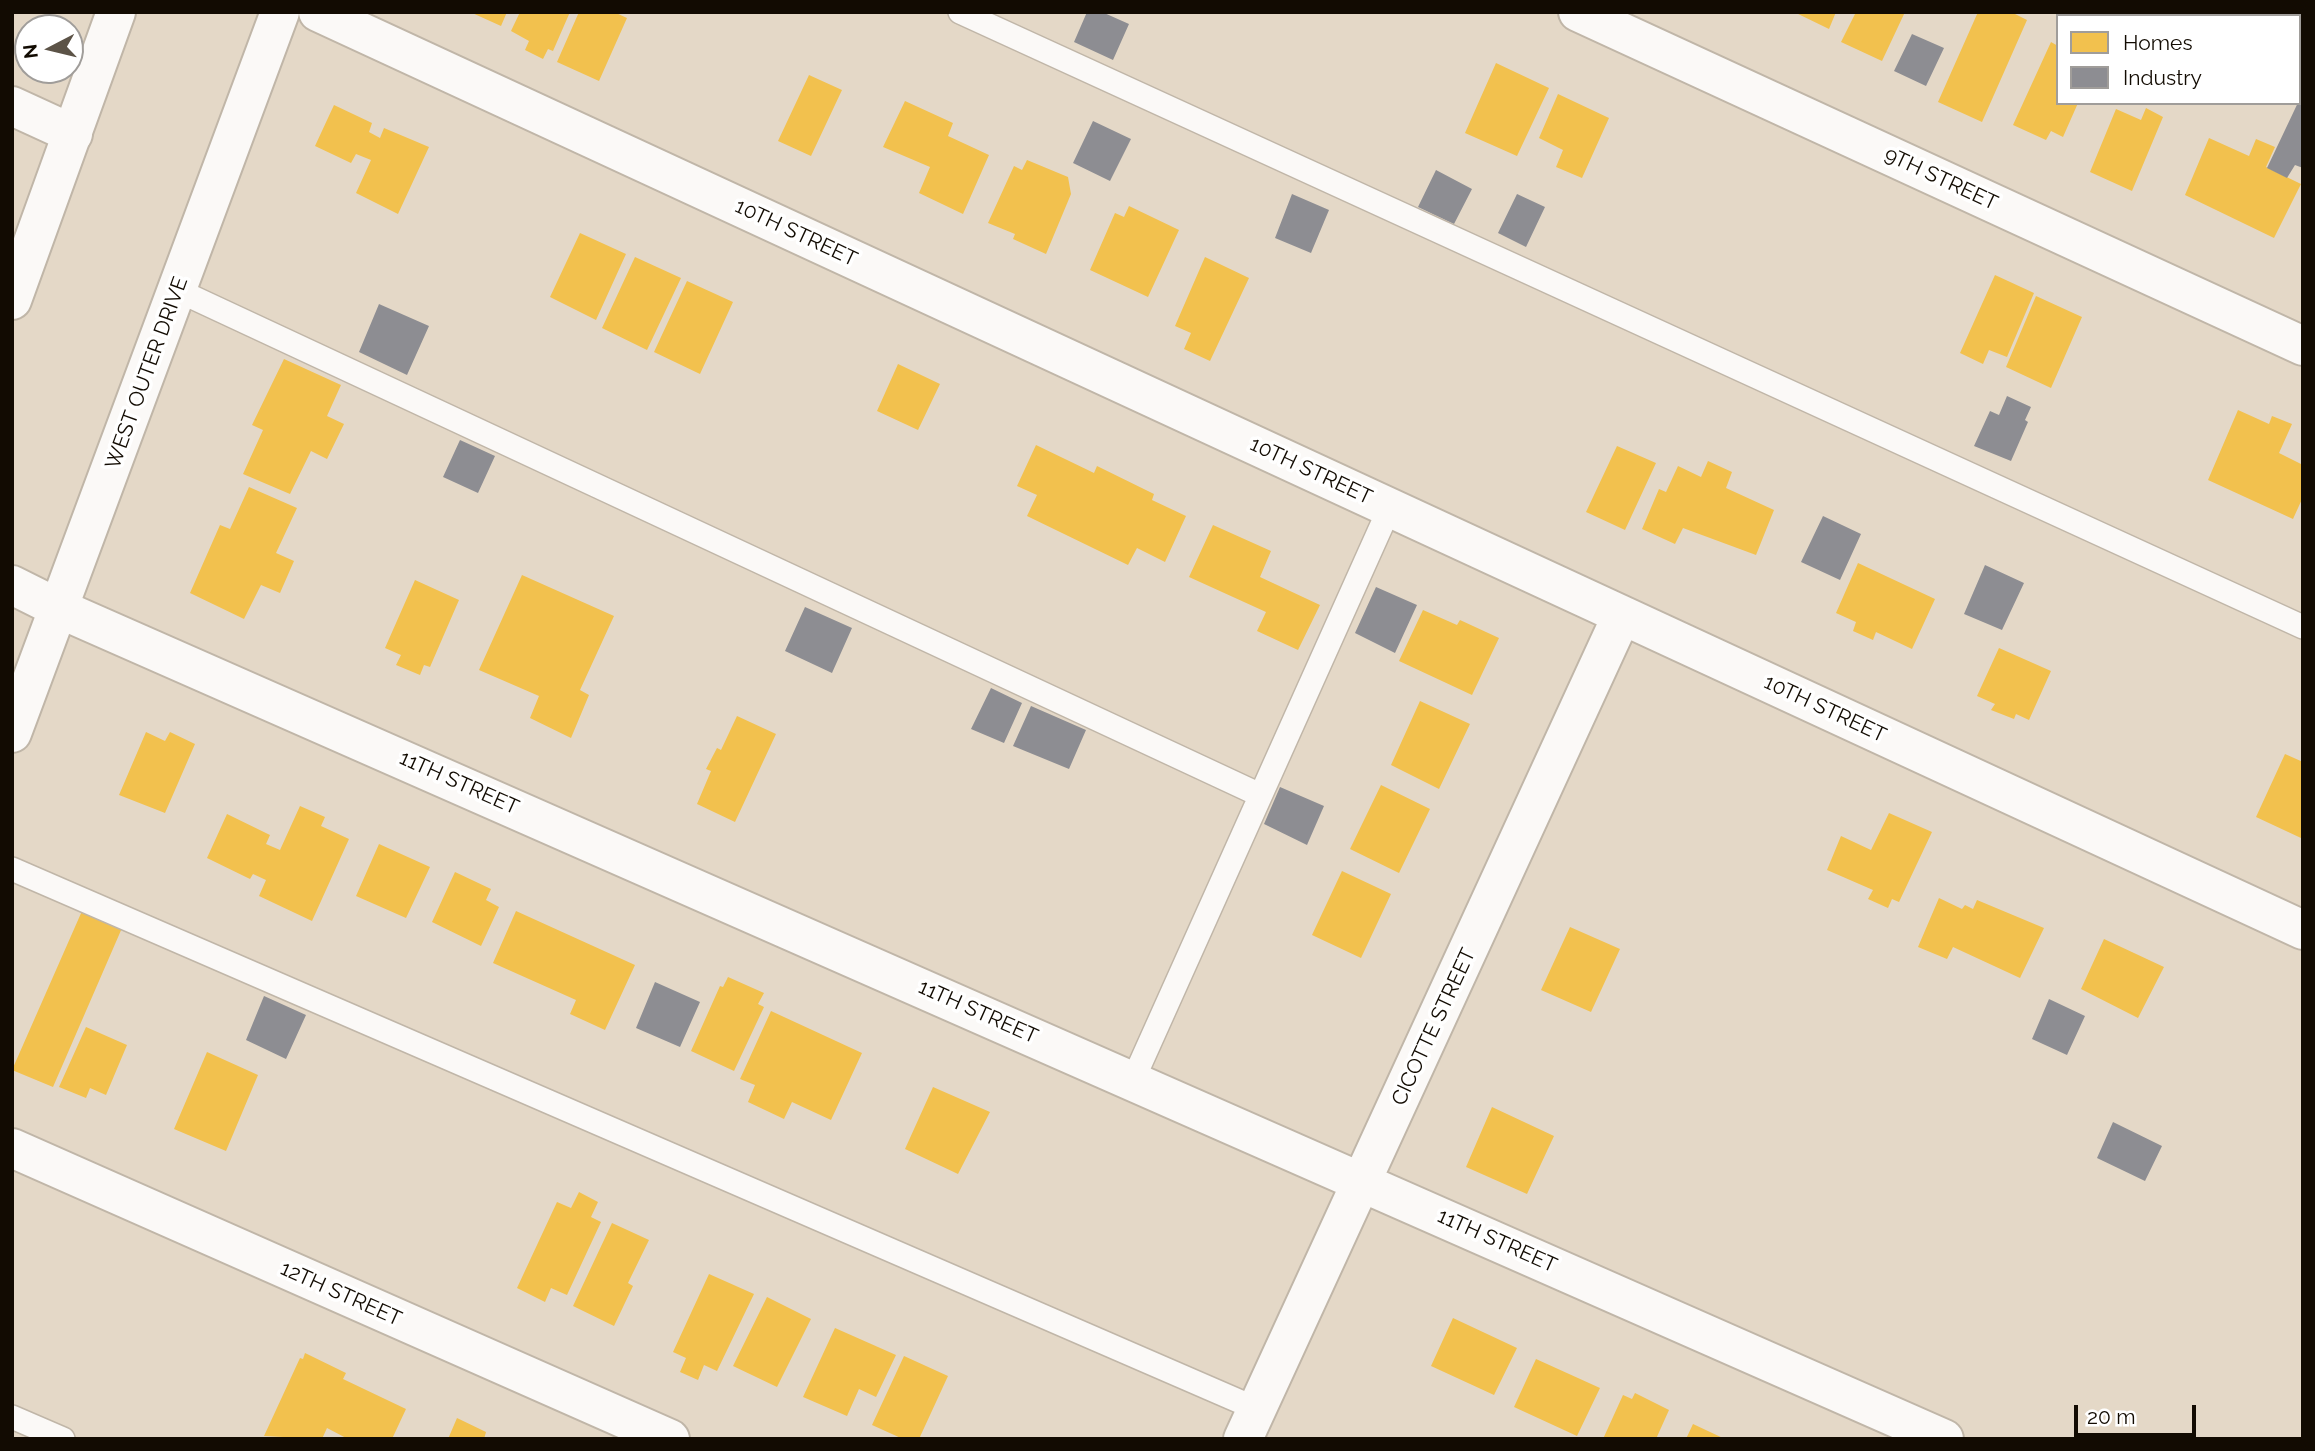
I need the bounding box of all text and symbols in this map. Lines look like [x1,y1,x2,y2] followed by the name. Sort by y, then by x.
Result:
[14,14,84,84] north arrow
[2056,14,2301,105] legend
[2123,30,2193,55] text: Homes
[18,43,42,60] text: N
[2123,65,2202,90] text: Industry
[1880,142,2002,216] street label: 9TH STREET
[731,194,861,272] street label: 10TH STREET
[100,273,194,473] street label: WEST OUTER DRIVE
[1246,432,1376,510] street label: 10TH STREET
[1760,670,1890,748] street label: 10TH STREET
[395,745,523,821] street label: 11TH STREET
[1387,944,1481,1110] street label: CICOTTE STREET
[914,974,1042,1050] street label: 11TH STREET
[1433,1203,1561,1279] street label: 11TH STREET
[276,1256,406,1332] street label: 12TH STREET
[2077,1392,2200,1436] scale bar
[2087,1404,2135,1429] text: 20 m

